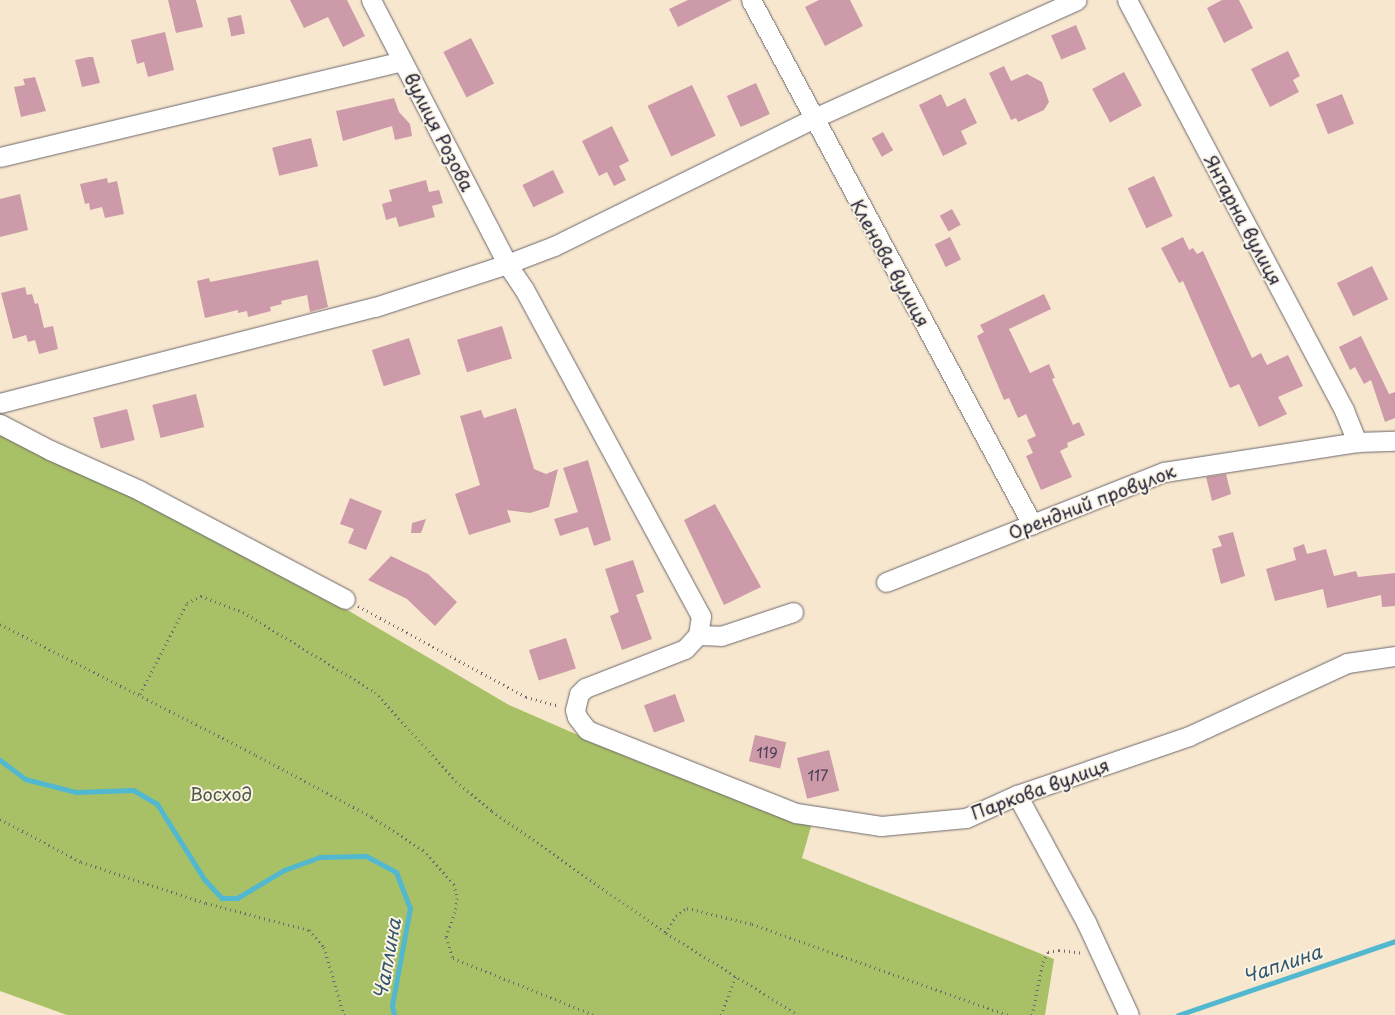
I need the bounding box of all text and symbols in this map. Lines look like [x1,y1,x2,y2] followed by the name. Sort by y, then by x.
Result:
[400,69,478,195] street label: вулиця Розова
[1199,151,1287,289] street label: Янтарна вулиця
[846,195,934,331] street label: Кленова вулиця
[1005,460,1179,544] street label: Орендний провулок
[756,743,778,761] house number: 119
[968,754,1112,824] street label: Паркова вулиця
[807,766,829,784] house number: 117
[190,783,252,805] park label: Восход
[369,917,405,1001] water label: Чаплина
[1240,940,1324,988] water label: Чаплина

